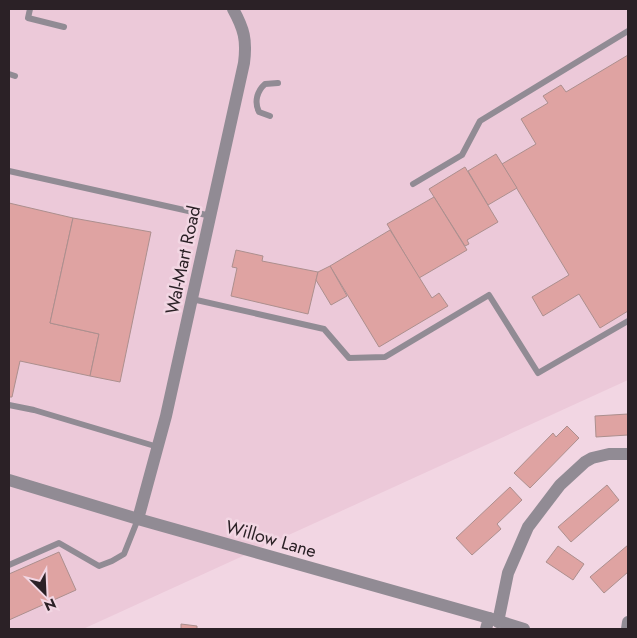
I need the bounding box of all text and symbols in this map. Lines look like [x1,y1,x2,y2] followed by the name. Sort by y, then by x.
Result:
[159,203,207,317] street label: Wal-Mart Road
[222,514,320,564] street label: Willow Lane
[20,568,70,618] north arrow
[41,593,59,616] text: N

